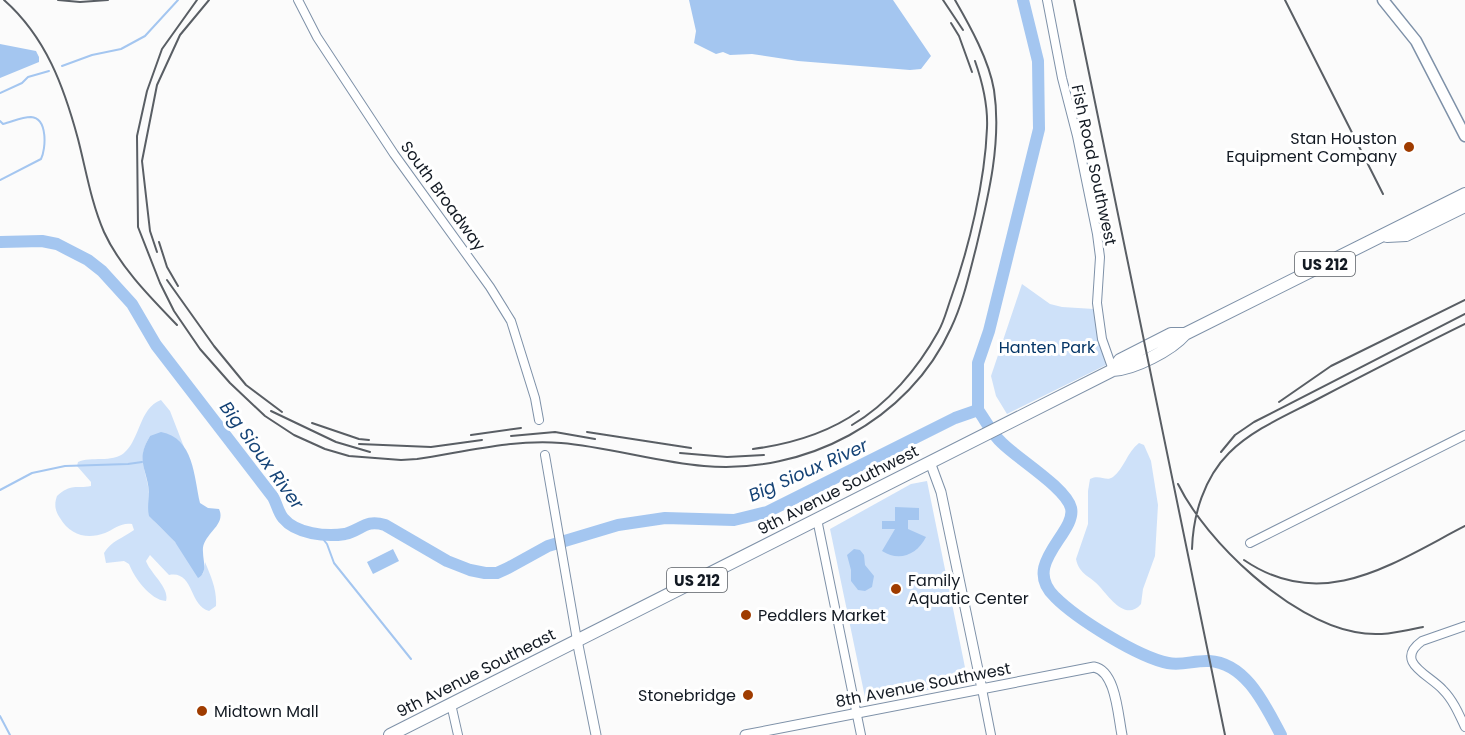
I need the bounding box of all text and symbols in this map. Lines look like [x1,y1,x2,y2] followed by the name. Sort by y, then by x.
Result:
[1066,82,1122,248] street label: Fish Road Southwest
[1226,127,1397,168] place label: Stan Houston Equipment Company
[395,136,491,256] street label: South Broadway
[1402,140,1416,154] marker: Stan Houston Equipment Company
[1295,252,1355,276] road number: US 212
[999,336,1096,359] park label: Hanten Park
[214,396,311,515] water label: Big Sioux River
[744,432,873,508] water label: Big Sioux River
[754,439,923,541] street label: 9th Avenue Southwest
[667,568,727,592] road number: US 212
[908,569,1029,610] place label: Family Aquatic Center
[889,582,903,596] marker: Family Aquatic Center
[758,604,886,627] place label: Peddlers Market
[739,608,753,622] marker: Peddlers Market
[393,623,560,723] street label: 9th Avenue Southeast
[833,657,1013,713] street label: 8th Avenue Southwest
[638,684,736,707] place label: Stonebridge
[741,688,755,702] marker: Stonebridge
[214,700,319,723] place label: Midtown Mall
[195,704,209,718] marker: Midtown Mall

